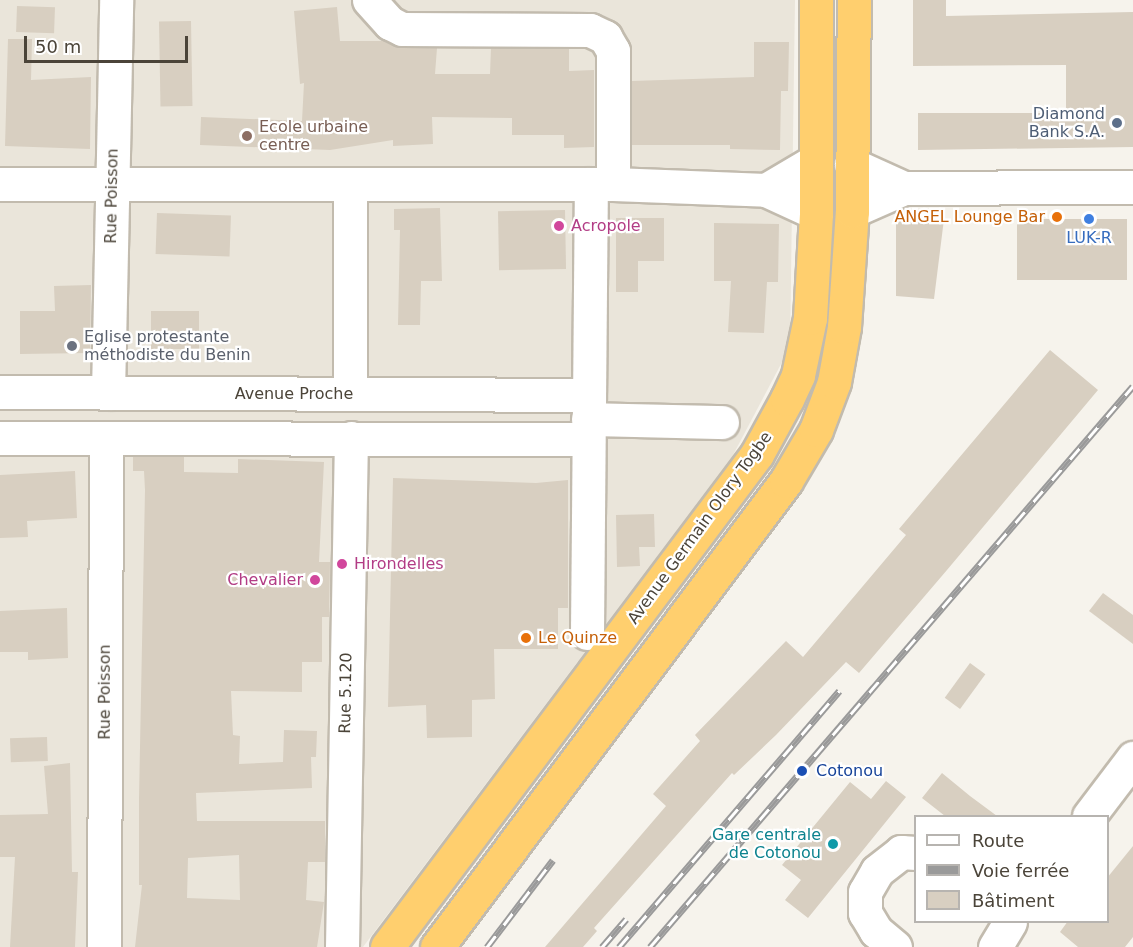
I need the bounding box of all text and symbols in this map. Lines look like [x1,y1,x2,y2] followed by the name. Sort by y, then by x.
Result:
[27,24,190,62] scale bar
[35,36,81,57] text: 50 m
[1029,104,1105,142] place label: Diamond Bank S.A.
[1110,116,1124,130] marker: Diamond Bank S.A.
[259,117,368,155] place label: Ecole urbaine centre
[240,129,254,143] marker: Ecole urbaine centre
[102,148,122,244] street label: Rue Poisson
[894,207,1045,227] place label: ANGEL Lounge Bar
[1050,210,1064,224] marker: ANGEL Lounge Bar
[1082,212,1096,226] marker: LUK-R
[571,216,641,236] place label: Acropole
[552,219,566,233] marker: Acropole
[1066,228,1112,248] place label: LUK-R
[84,327,251,365] place label: Eglise protestante méthodiste du Benin
[65,339,79,353] marker: Eglise protestante méthodiste du Benin
[235,384,353,404] street label: Avenue Proche
[624,428,776,628] street label: Avenue Germain Olory Togbe
[354,554,444,574] place label: Hirondelles
[335,557,349,571] marker: Hirondelles
[227,570,303,590] place label: Chevalier
[308,573,322,587] marker: Chevalier
[538,628,617,648] place label: Le Quinze
[519,631,533,645] marker: Le Quinze
[95,644,115,740] street label: Rue Poisson
[336,652,356,734] street label: Rue 5.120
[816,761,883,781] place label: Cotonou
[793,762,811,780] marker: Cotonou
[914,815,1109,923] legend
[712,825,821,863] place label: Gare centrale de Cotonou
[972,830,1024,851] text: Route
[826,837,840,851] marker: Gare centrale de Cotonou
[972,860,1069,881] text: Voie ferrée
[972,890,1055,911] text: Bâtiment

